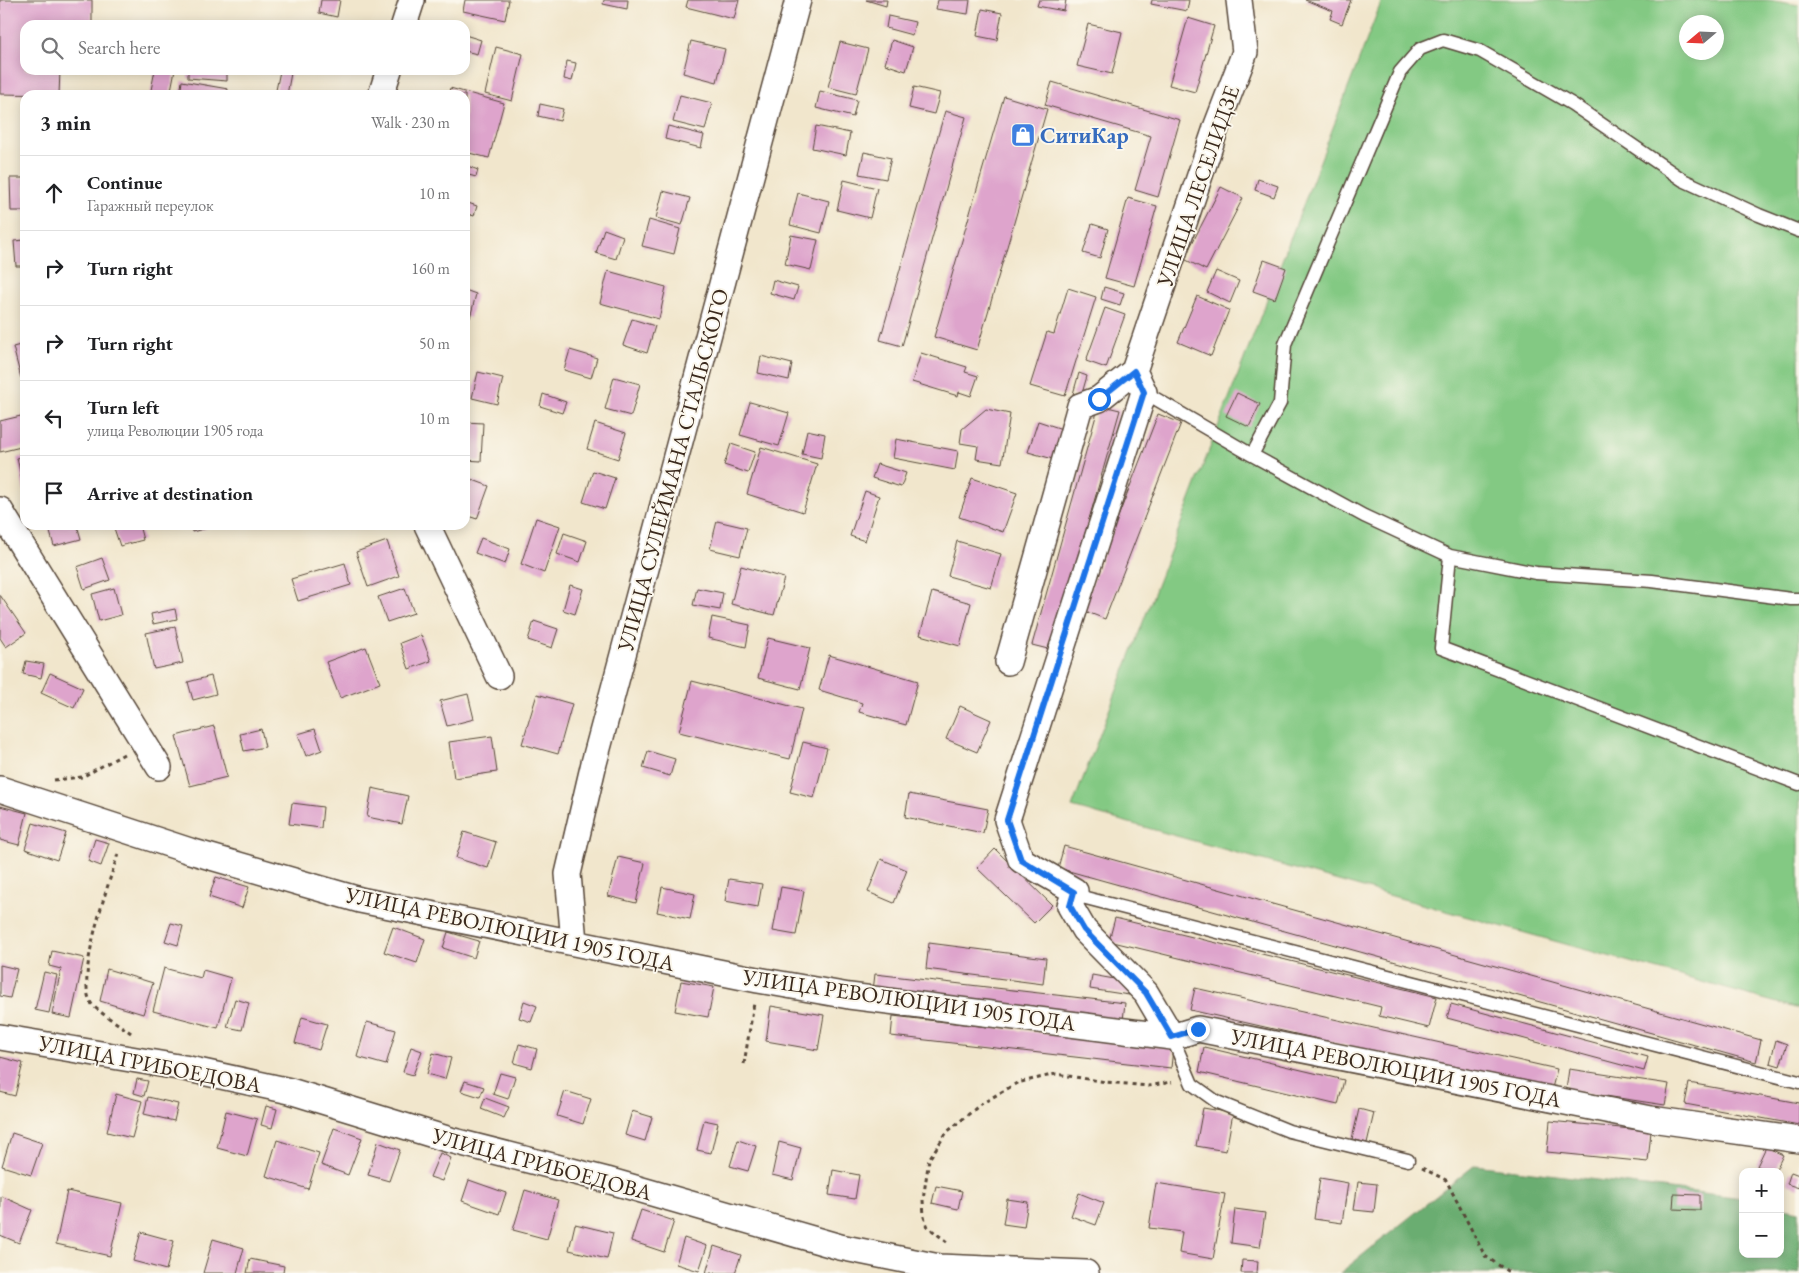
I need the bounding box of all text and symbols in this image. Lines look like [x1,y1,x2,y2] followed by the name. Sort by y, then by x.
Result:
[1679,15,1724,60] north arrow
[20,20,470,75] search box
[38,34,66,62] icon: search
[78,35,160,60] text: Search here
[1150,82,1246,291] street label: УЛИЦА ЛЕСЕЛИДЗЕ
[40,109,91,136] text: 3 min
[371,112,450,133] text: Walk · 230 m
[1040,121,1129,150] place label: СитиКар
[1010,122,1036,148] shop icon: СитиКар
[87,170,162,195] text: Continue
[40,179,68,207] icon: ahead
[419,183,450,204] text: 10 m
[87,195,214,216] text: Гаражный переулок
[40,254,68,282] icon: right
[87,256,173,281] text: Turn right
[411,258,450,279] text: 160 m
[610,285,735,656] street label: УЛИЦА СУЛЕЙМАНА СТАЛЬСКОГО
[40,329,68,357] icon: right
[87,331,173,356] text: Turn right
[419,333,450,354] text: 50 m
[1088,388,1111,411] route start
[87,395,159,420] text: Turn left
[40,404,68,432] icon: left
[419,408,450,429] text: 10 m
[87,420,263,441] text: улица Революции 1905 года
[40,479,68,507] icon: arrive
[87,481,253,506] text: Arrive at destination
[342,880,678,978] street label: УЛИЦА РЕВОЛЮЦИИ 1905 ГОДА
[740,962,1078,1038] street label: УЛИЦА РЕВОЛЮЦИИ 1905 ГОДА
[1187,1018,1210,1041] route end
[1227,1022,1564,1114] street label: УЛИЦА РЕВОЛЮЦИИ 1905 ГОДА
[35,1028,265,1100] street label: УЛИЦА ГРИБОЕДОВА
[428,1120,656,1208] street label: УЛИЦА ГРИБОЕДОВА
[1739,1168,1784,1258] map controls
[1739,1168,1784,1213] button: +
[1739,1213,1784,1258] button: −

